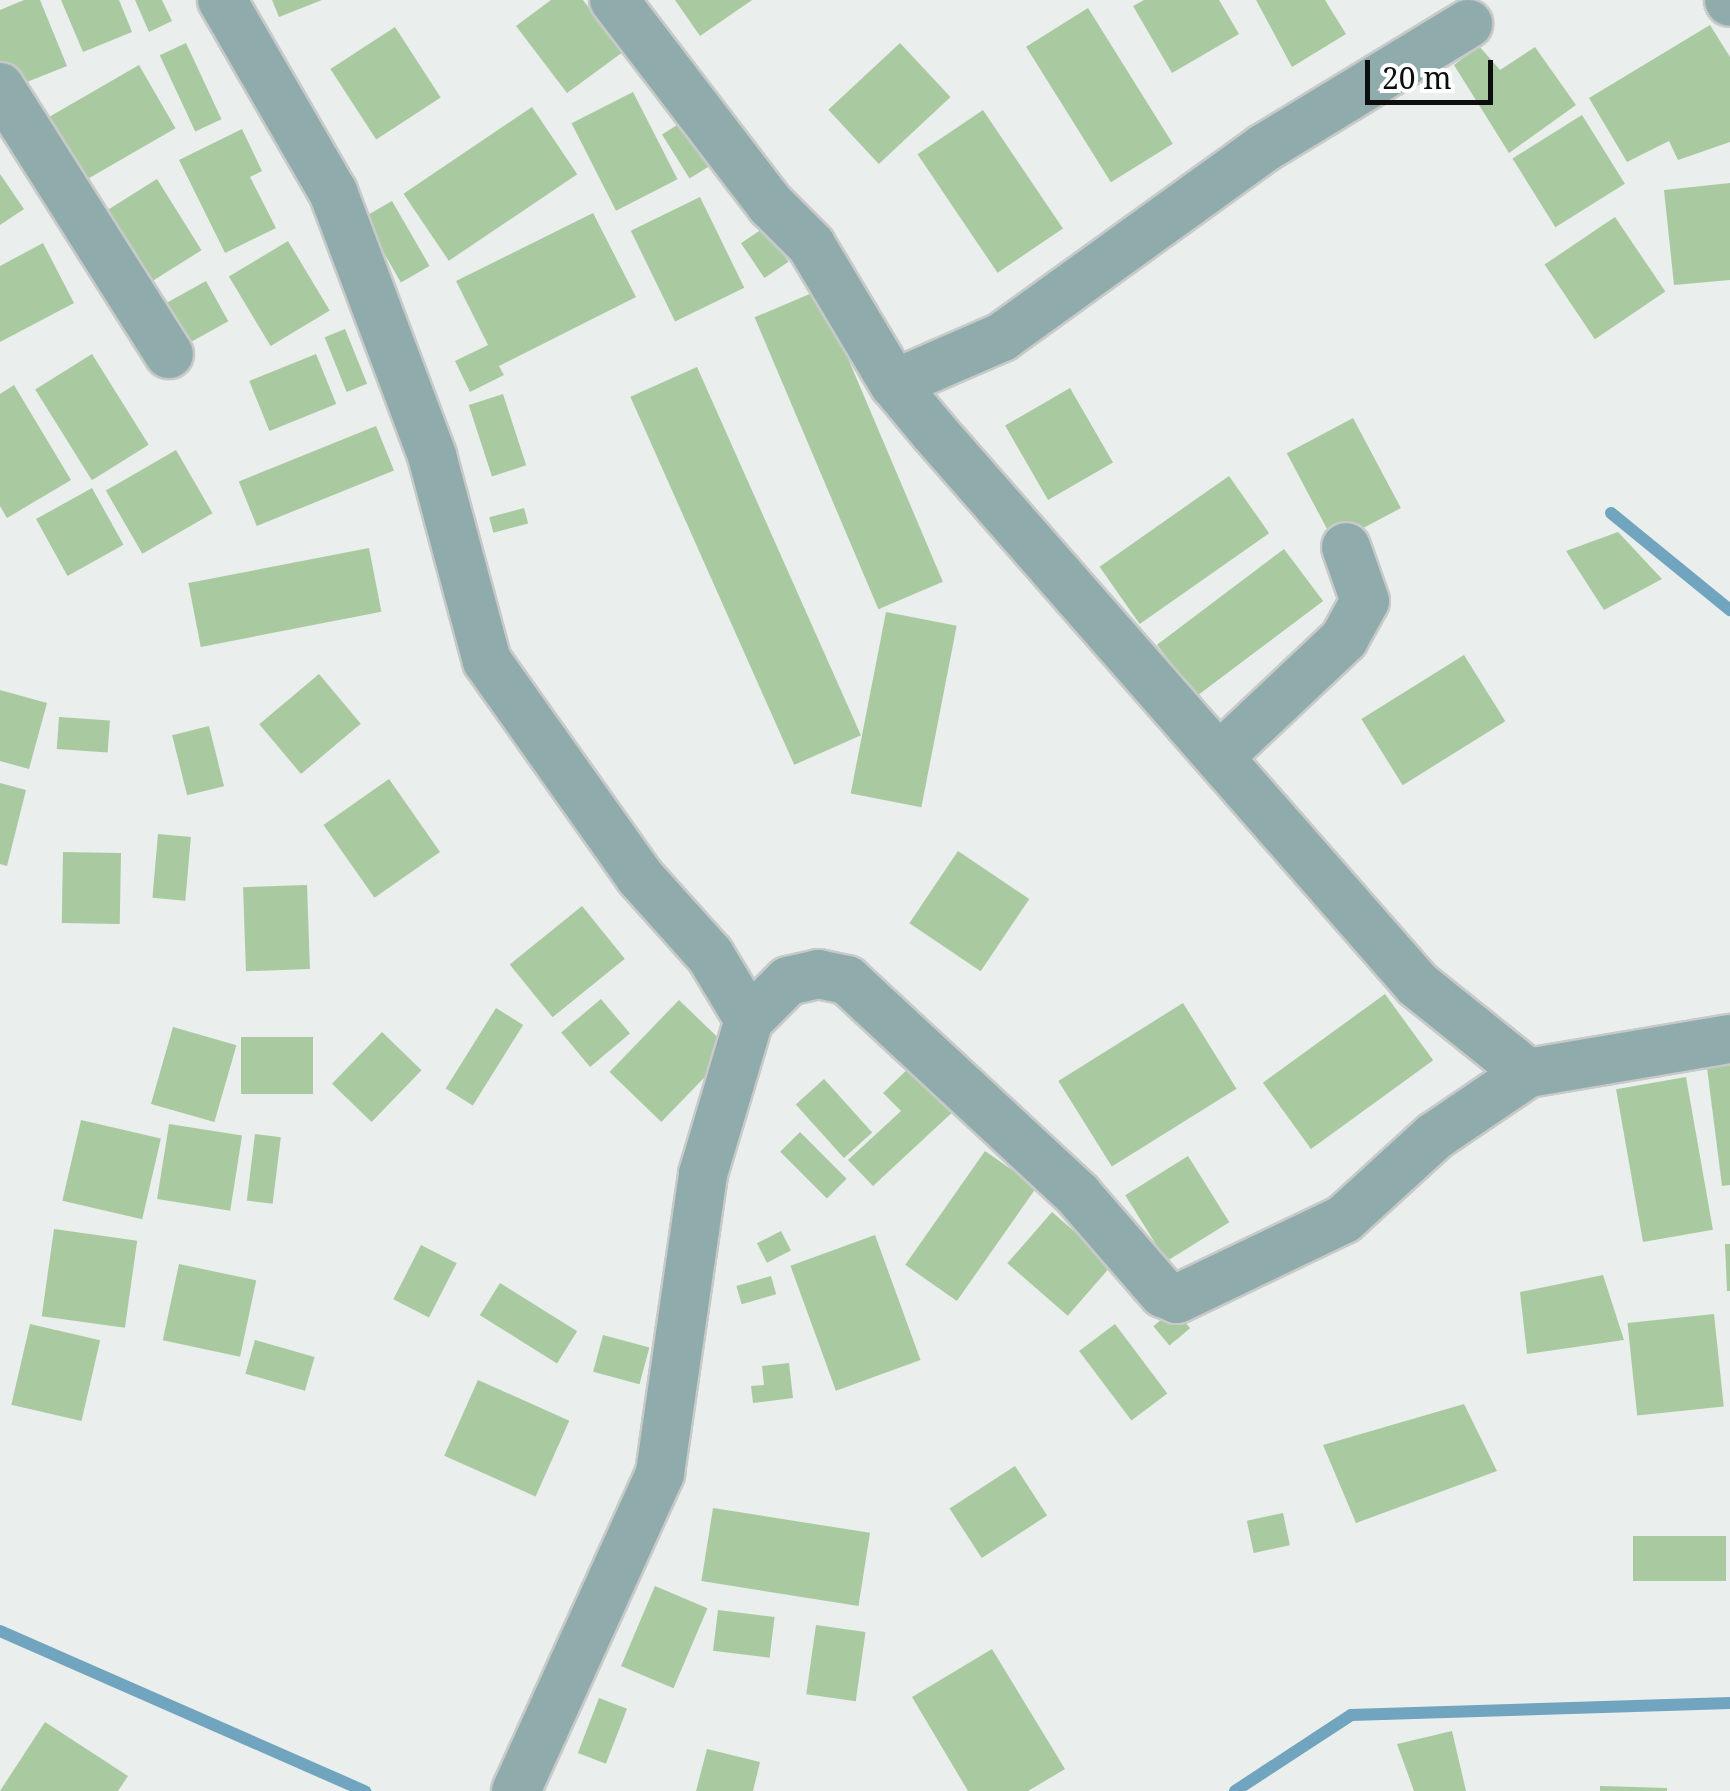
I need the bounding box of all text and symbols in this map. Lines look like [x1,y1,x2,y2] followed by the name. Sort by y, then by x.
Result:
[1370,40,1498,102] scale bar
[1382,57,1452,98] text: 20 m

